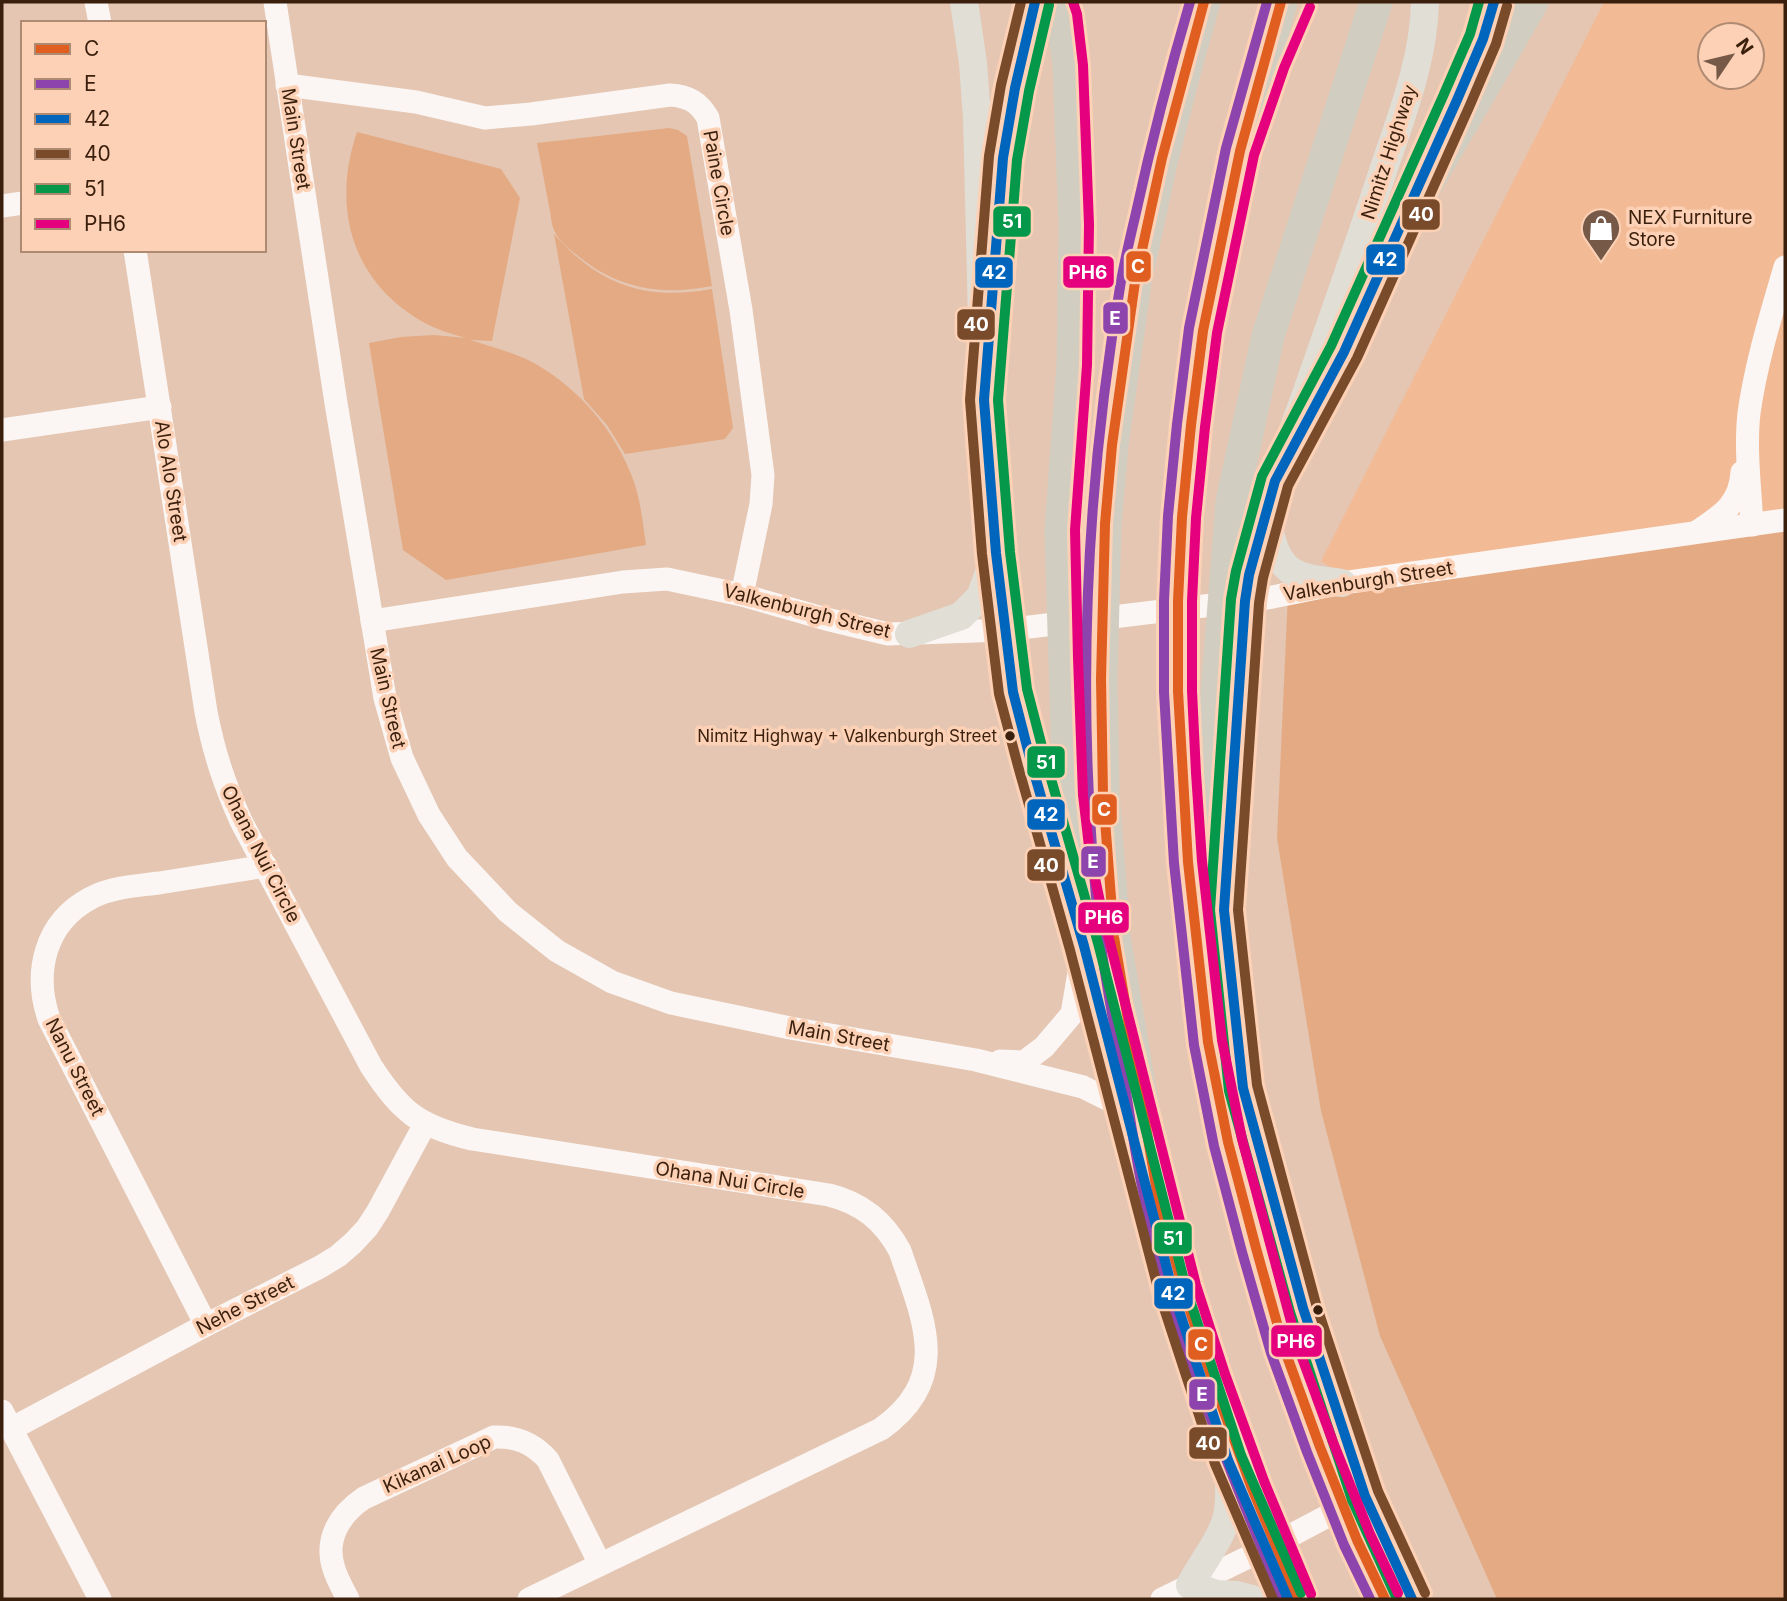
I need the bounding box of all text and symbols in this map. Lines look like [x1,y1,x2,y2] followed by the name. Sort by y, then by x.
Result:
[21,21,266,252] legend
[1696,21,1766,91] north arrow
[1731,34,1758,59] text: N
[84,36,99,61] text: C
[84,71,97,96] text: E
[1356,81,1422,222] street label: Nimitz Highway
[277,87,315,191] street label: Main Street
[84,106,110,131] text: 42
[698,128,740,238] street label: Paine Circle
[84,141,111,166] text: 40
[84,176,105,201] text: 51
[1401,198,1441,231] line badge: 40
[1408,203,1434,226] text: 40
[992,205,1032,238] line badge: 51
[1628,206,1753,251] place label: NEX Furniture Store
[1580,207,1622,262] shop icon: NEX Furniture Store
[1002,210,1022,233] text: 51
[84,211,126,236] text: PH6
[1365,243,1406,276] line badge: 42
[1373,248,1397,271] text: 42
[1125,250,1152,283] line badge: C
[1062,255,1115,289] line badge: PH6
[1131,255,1145,278] text: C
[974,256,1014,289] line badge: 42
[982,261,1006,284] text: 42
[1069,261,1107,284] text: PH6
[1102,301,1129,335] line badge: E
[1109,307,1121,330] text: E
[956,308,996,341] line badge: 40
[963,313,989,336] text: 40
[150,419,192,543] street label: Alo Alo Street
[1282,556,1454,606] street label: Valkenburgh Street
[721,579,893,643] street label: Valkenburgh Street
[365,645,411,751] street label: Main Street
[697,726,997,746] place label: Nimitz Highway + Valkenburgh Street
[1003,729,1017,743] marker: Nimitz Highway + Valkenburgh Street
[1026,745,1066,779] line badge: 51
[1036,751,1056,774] text: 51
[216,781,306,927] street label: Ohana Nui Circle
[1091,793,1118,826] line badge: C
[1026,798,1066,831] line badge: 42
[1097,798,1111,821] text: C
[1034,803,1058,826] text: 42
[1080,845,1107,878] line badge: E
[1026,848,1066,882] line badge: 40
[1087,850,1099,873] text: E
[1033,854,1059,877] text: 40
[1077,901,1130,934] line badge: PH6
[1085,906,1123,929] text: PH6
[41,1014,109,1120] street label: Nanu Street
[786,1016,892,1056] street label: Main Street
[654,1157,806,1203] street label: Ohana Nui Circle
[1153,1221,1193,1255] line badge: 51
[1163,1227,1183,1250] text: 51
[192,1271,298,1339] street label: Nehe Street
[1153,1277,1194,1310] line badge: 42
[1161,1282,1185,1305] text: 42
[1311,1303,1325,1317] unlabelled marker
[1270,1324,1323,1358] line badge: PH6
[1187,1328,1214,1361] line badge: C
[1277,1330,1315,1353] text: PH6
[1194,1333,1208,1356] text: C
[1188,1378,1216,1411] line badge: E
[1196,1383,1208,1406] text: E
[1188,1426,1228,1460] line badge: 40
[379,1430,495,1498] street label: Kikanai Loop
[1195,1432,1221,1455] text: 40

